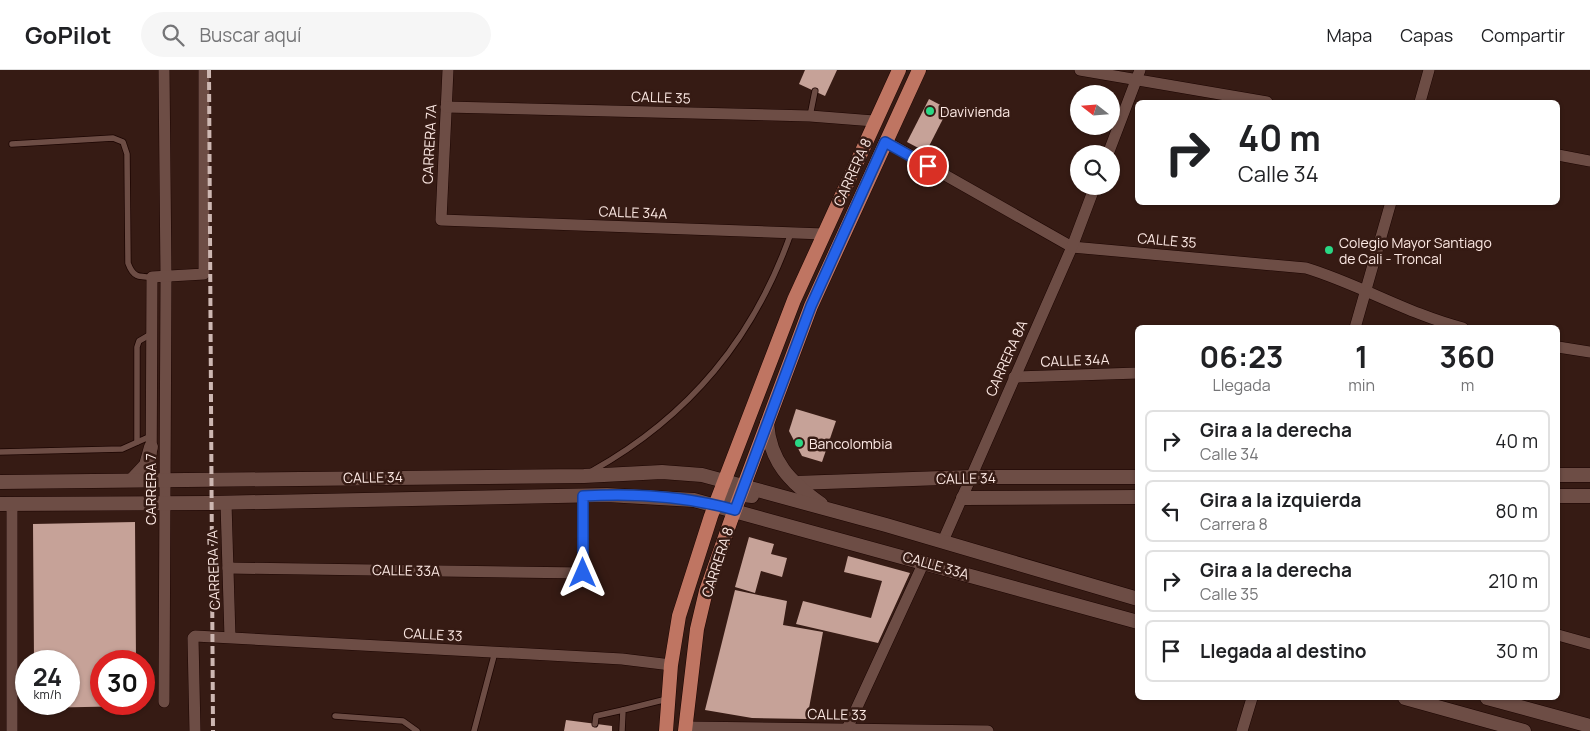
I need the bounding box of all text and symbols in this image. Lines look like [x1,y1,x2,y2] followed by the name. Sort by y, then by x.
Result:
[141,12,491,57] search box
[25,18,111,51] text: GoPilot
[159,21,187,49] icon: search
[199,22,302,48] text: Buscar aquí
[1326,23,1372,47] text: Mapa
[1400,23,1453,47] text: Capas
[1481,23,1565,47] text: Compartir
[1070,85,1120,135] north arrow
[1070,85,1120,195] map controls
[631,86,691,108] street label: CALLE 35
[940,102,1010,121] place label: Davivienda
[417,103,441,184] street label: CARRERA 7A
[924,105,936,117] marker: Davivienda
[1238,114,1321,162] text: 40 m
[1155,120,1220,185] icon: right
[829,135,875,209] street label: CARRERA 8
[907,145,949,187] pin
[1070,145,1120,195] button: search
[914,152,942,180] icon: arrive
[1238,159,1319,189] text: Calle 34
[598,201,668,223] street label: CALLE 34A
[1137,228,1197,252] street label: CALLE 35
[1339,233,1492,268] place label: Colegio Mayor Santiago de Cali - Troncal
[1323,244,1335,256] marker: Colegio Mayor Santiago de Cali - Troncal
[981,317,1031,399] street label: CARRERA 8A
[1200,336,1284,377] text: 06:23
[1355,336,1368,377] text: 1
[1440,336,1495,377] text: 360
[1040,349,1110,371] street label: CALLE 34A
[1213,374,1271,396] text: Llegada
[1348,374,1375,396] text: min
[1461,374,1474,396] text: m
[1200,417,1352,443] text: Gira a la derecha
[1157,427,1185,455] icon: right
[1495,428,1538,454] text: 40 m
[809,434,892,453] place label: Bancolombia
[793,437,805,449] marker: Bancolombia
[1200,443,1259,465] text: Calle 34
[141,453,160,525] street label: CARRERA 7
[343,467,403,487] street label: CALLE 34
[936,468,996,488] street label: CALLE 34
[1200,487,1361,513] text: Gira a la izquierda
[1157,497,1185,525] icon: left
[1495,498,1538,524] text: 80 m
[1200,513,1268,535] text: Carrera 8
[697,524,737,600] street label: CARRERA 8
[202,530,224,610] street label: CARRERA 7A
[556,546,608,598] position arrow
[901,546,971,584] street label: CALLE 33A
[1200,557,1352,583] text: Gira a la derecha
[372,560,440,580] street label: CALLE 33A
[1157,567,1185,595] icon: right
[1488,568,1538,594] text: 210 m
[1200,583,1258,605] text: Calle 35
[403,623,463,645] street label: CALLE 33
[1157,637,1185,665] icon: arrive
[1200,638,1367,664] text: Llegada al destino
[1496,638,1538,664] text: 30 m
[90,650,155,715] speed limit sign: 30
[33,659,62,694] text: 24
[34,686,61,703] text: km/h
[807,704,867,724] street label: CALLE 33

